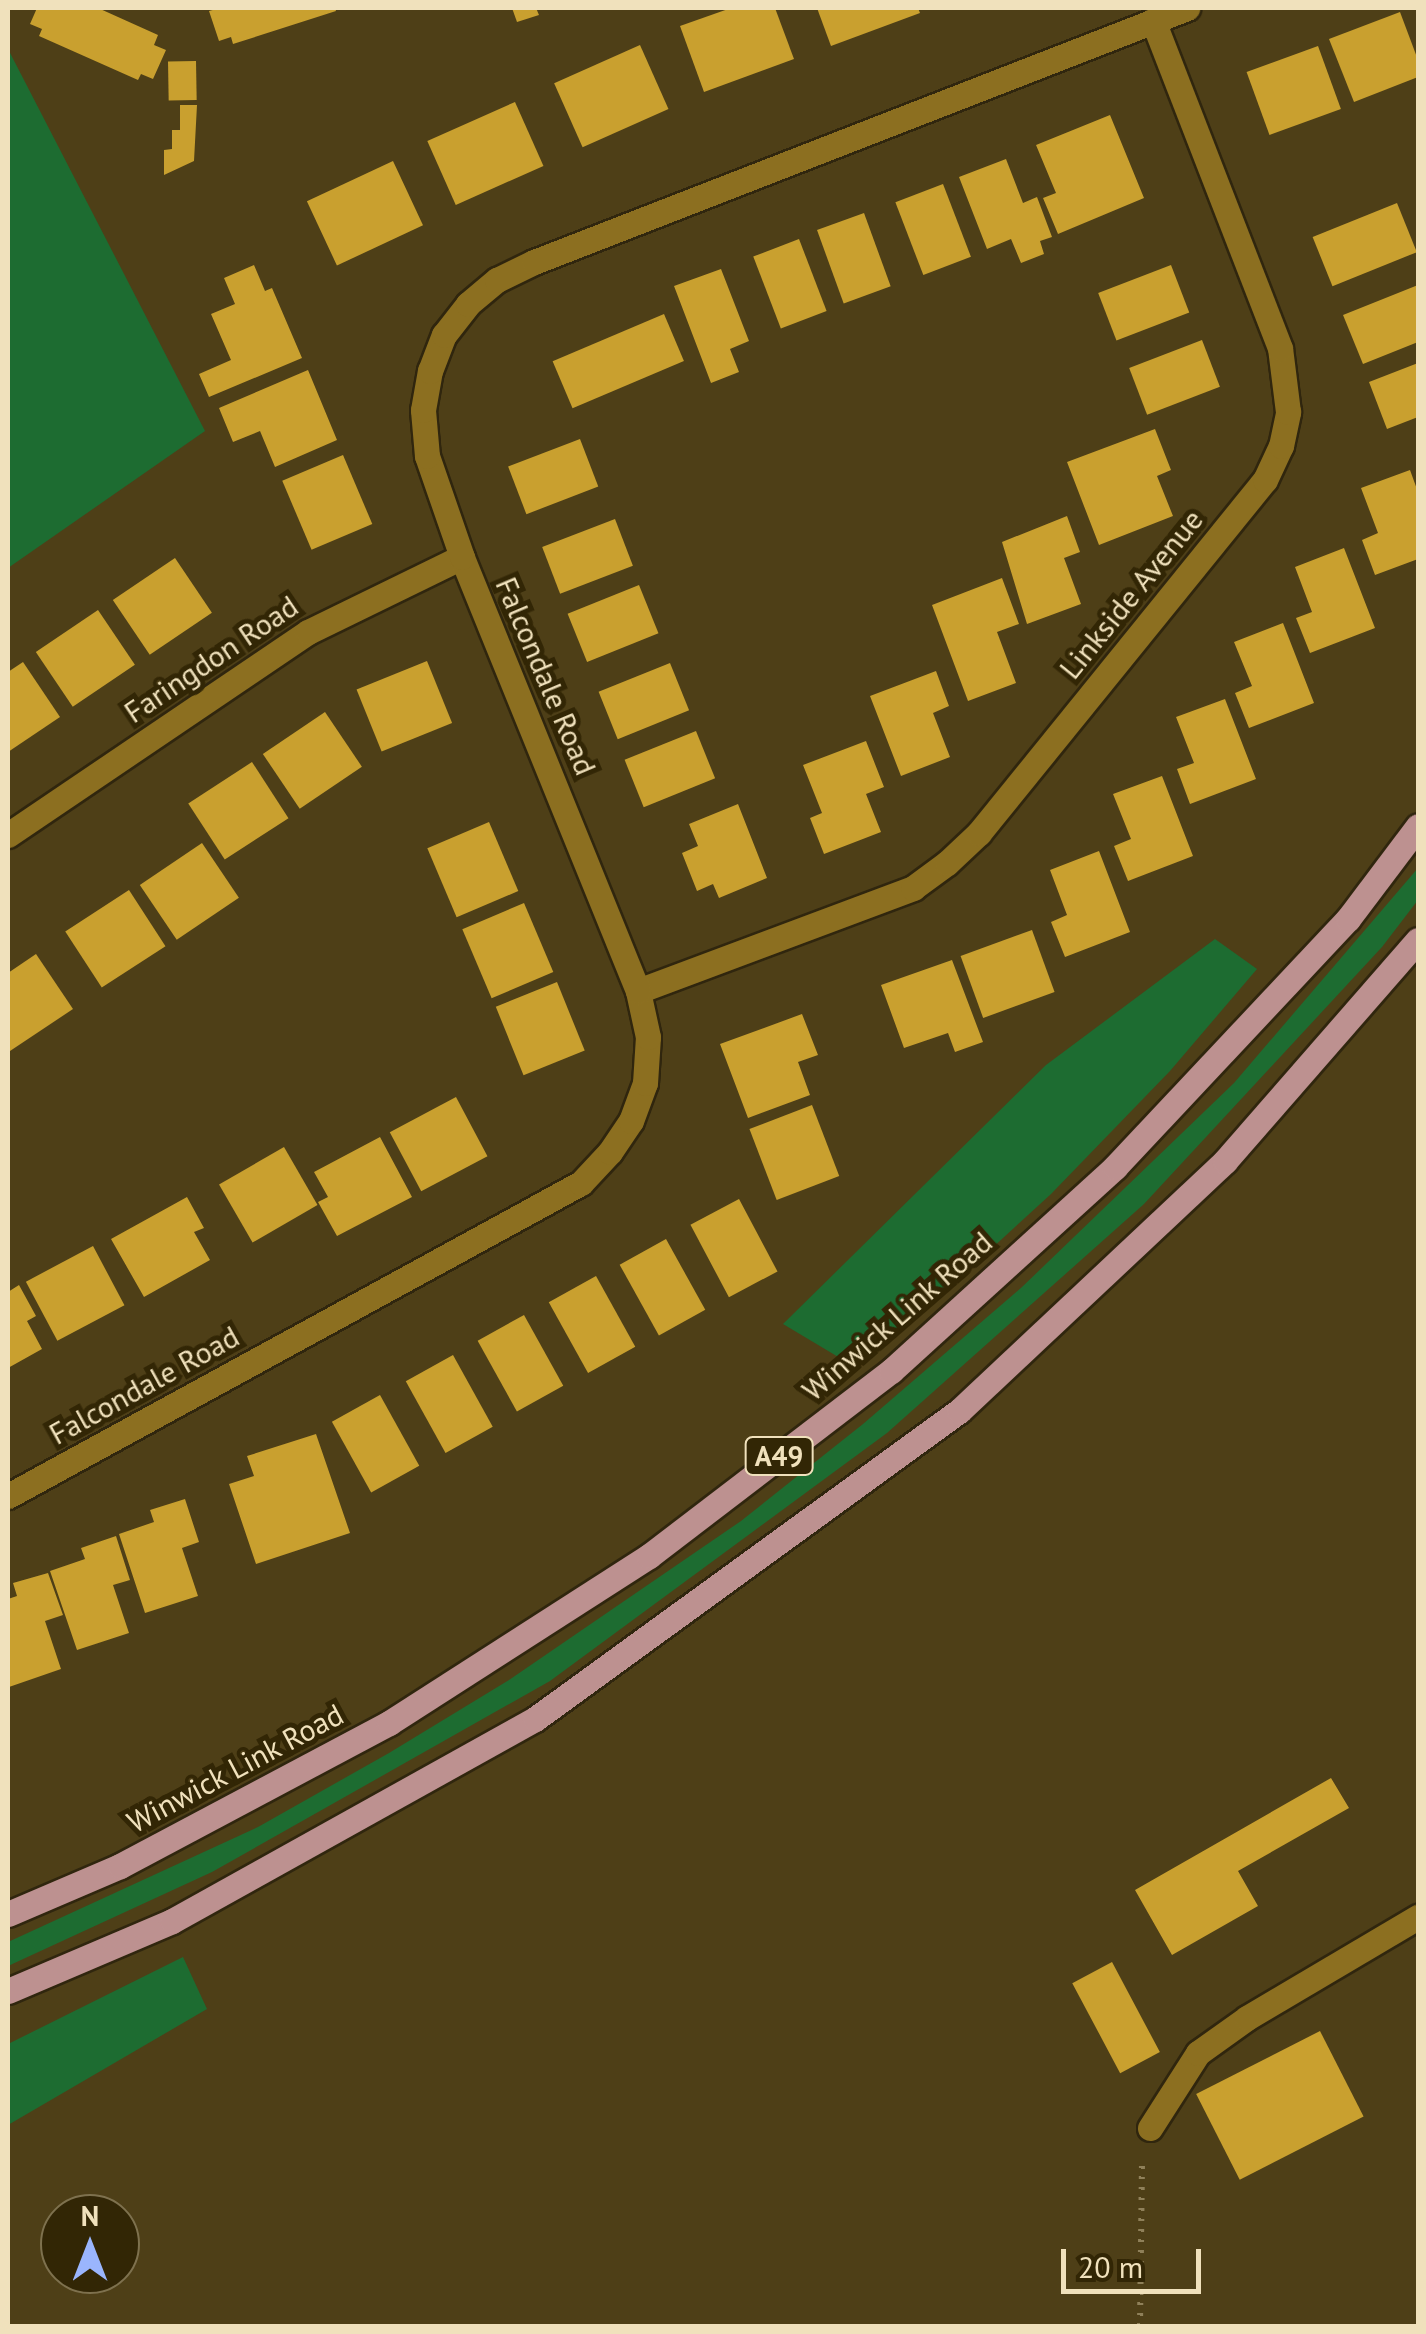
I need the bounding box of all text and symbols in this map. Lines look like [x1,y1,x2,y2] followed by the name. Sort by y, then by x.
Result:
[1052,502,1210,686] street label: Linkside Avenue
[488,572,604,780] street label: Falcondale Road
[117,588,305,730] street label: Faringdon Road
[794,1223,1000,1409] street label: Winwick Link Road
[43,1318,245,1452] street label: Falcondale Road
[744,1433,814,1479] road number: A49
[120,1696,350,1840] street label: Winwick Link Road
[40,2194,140,2294] north arrow
[81,2197,99,2234] text: N
[1066,2229,1206,2291] scale bar
[1078,2247,1143,2286] text: 20 m

